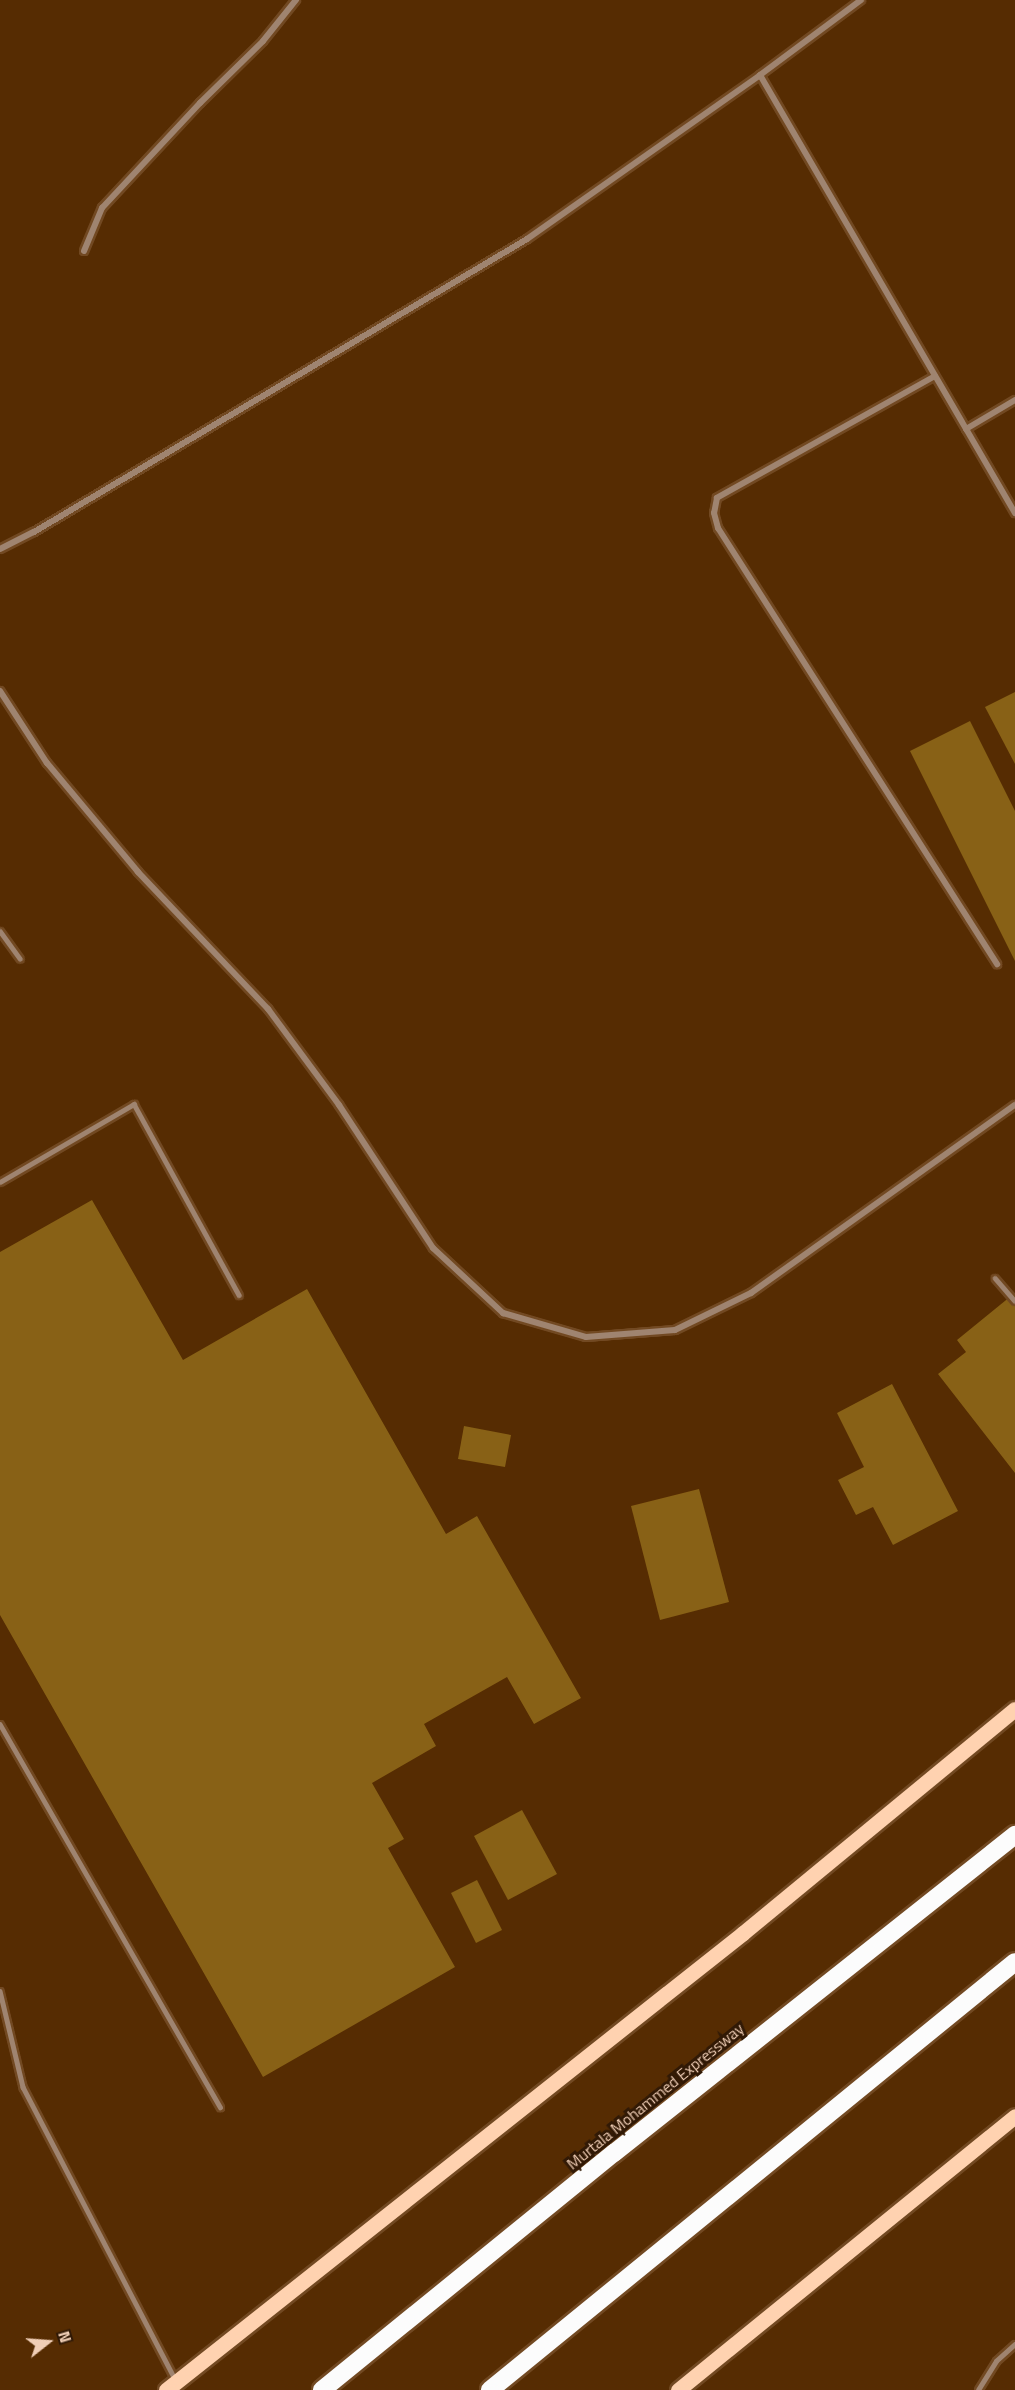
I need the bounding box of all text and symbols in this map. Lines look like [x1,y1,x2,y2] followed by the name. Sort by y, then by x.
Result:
[563,2019,747,2173] street label: Murtala Mohammed Expressway
[18,2312,78,2372] north arrow
[52,2328,78,2346] text: N

